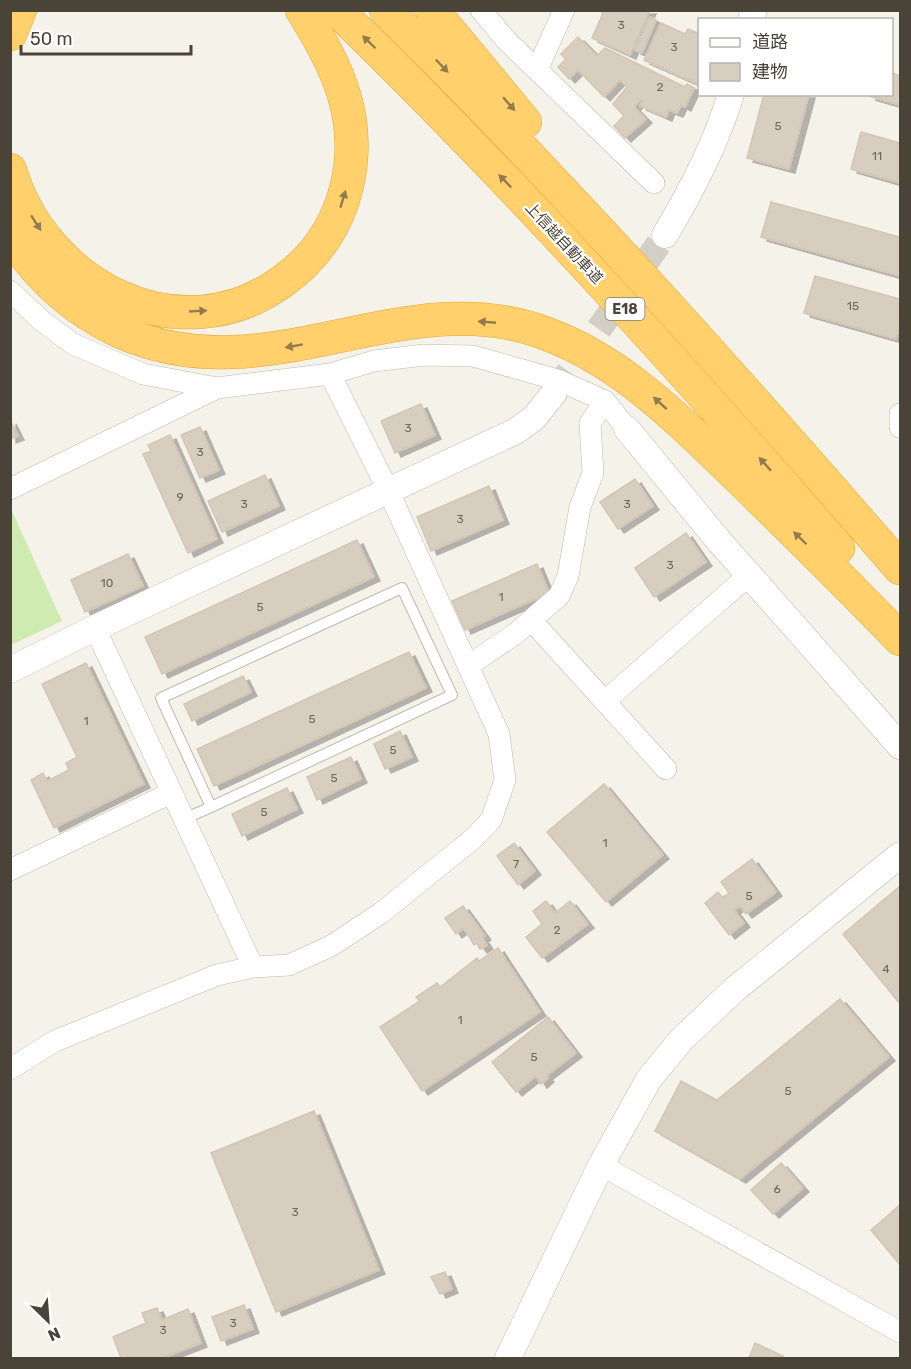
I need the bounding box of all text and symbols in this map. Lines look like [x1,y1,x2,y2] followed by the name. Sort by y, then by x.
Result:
[21,18,190,56] scale bar
[617,18,625,32] house number: 3
[698,18,893,96] legend
[30,28,73,50] text: 50 m
[752,31,788,53] text: 道路
[362,35,377,49] one-way arrow
[670,40,678,54] house number: 3
[435,59,449,73] one-way arrow
[752,61,788,83] text: 建物
[656,80,664,94] house number: 2
[503,96,516,112] one-way arrow
[774,119,782,133] house number: 5
[872,149,882,163] house number: 11
[499,175,513,189] one-way arrow
[339,190,348,208] one-way arrow
[522,198,606,288] street label: 上信越自動車道
[30,215,41,231] one-way arrow
[606,298,644,320] road number: E18
[847,299,859,313] house number: 15
[189,306,208,316] one-way arrow
[477,317,496,327] one-way arrow
[285,342,304,351] one-way arrow
[653,397,668,410] one-way arrow
[404,421,412,435] house number: 3
[196,445,204,459] house number: 3
[758,457,772,472] one-way arrow
[176,490,184,504] house number: 9
[240,497,248,511] house number: 3
[623,497,631,511] house number: 3
[456,512,464,526] house number: 3
[793,531,808,545] one-way arrow
[666,558,674,572] house number: 3
[101,576,113,590] house number: 10
[498,590,504,604] house number: 1
[256,600,264,614] house number: 5
[308,712,316,726] house number: 5
[83,714,89,728] house number: 1
[389,743,397,757] house number: 5
[330,771,338,785] house number: 5
[260,805,268,819] house number: 5
[602,836,608,850] house number: 1
[513,857,519,871] house number: 7
[745,889,753,903] house number: 5
[553,923,561,937] house number: 2
[882,962,890,976] house number: 4
[457,1013,463,1027] house number: 1
[530,1050,538,1064] house number: 5
[784,1084,792,1098] house number: 5
[773,1182,781,1196] house number: 6
[291,1205,299,1219] house number: 3
[18,1291,78,1351] north arrow
[229,1316,237,1330] house number: 3
[45,1323,63,1345] text: N
[159,1323,167,1337] house number: 3

